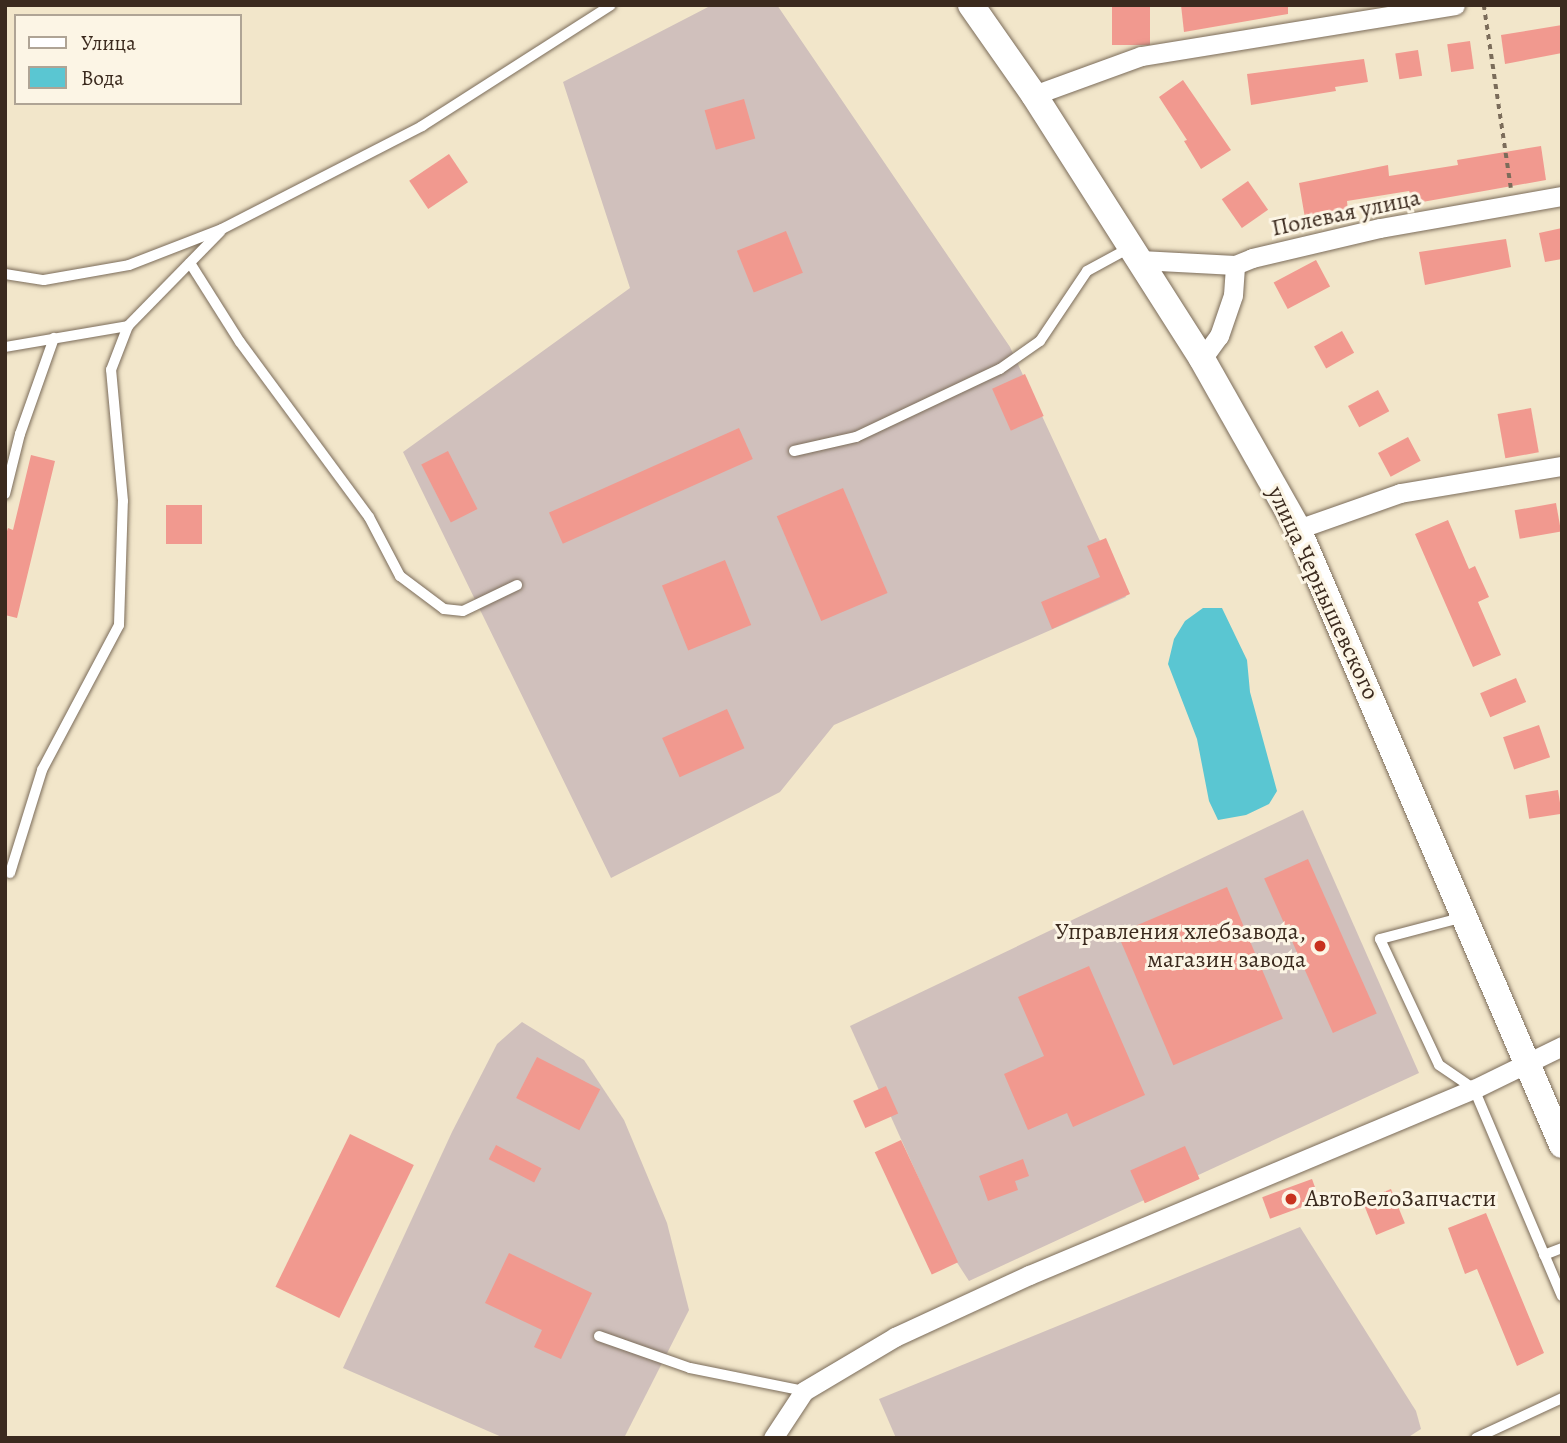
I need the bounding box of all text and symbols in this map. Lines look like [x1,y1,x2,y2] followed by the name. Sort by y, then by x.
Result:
[14,14,242,105] legend
[81,29,136,57] text: Улица
[81,64,124,92] text: Вода
[1269,183,1423,243] street label: Полевая улица
[1261,482,1385,704] street label: улица Чернышевского
[1055,918,1306,974] place label: Управления хлебзавода, магазин завода
[1312,938,1328,954] marker: Управления хлебзавода, магазин завода
[1305,1185,1496,1213] place label: АвтоВелоЗапчасти
[1283,1191,1299,1207] marker: АвтоВелоЗапчасти

